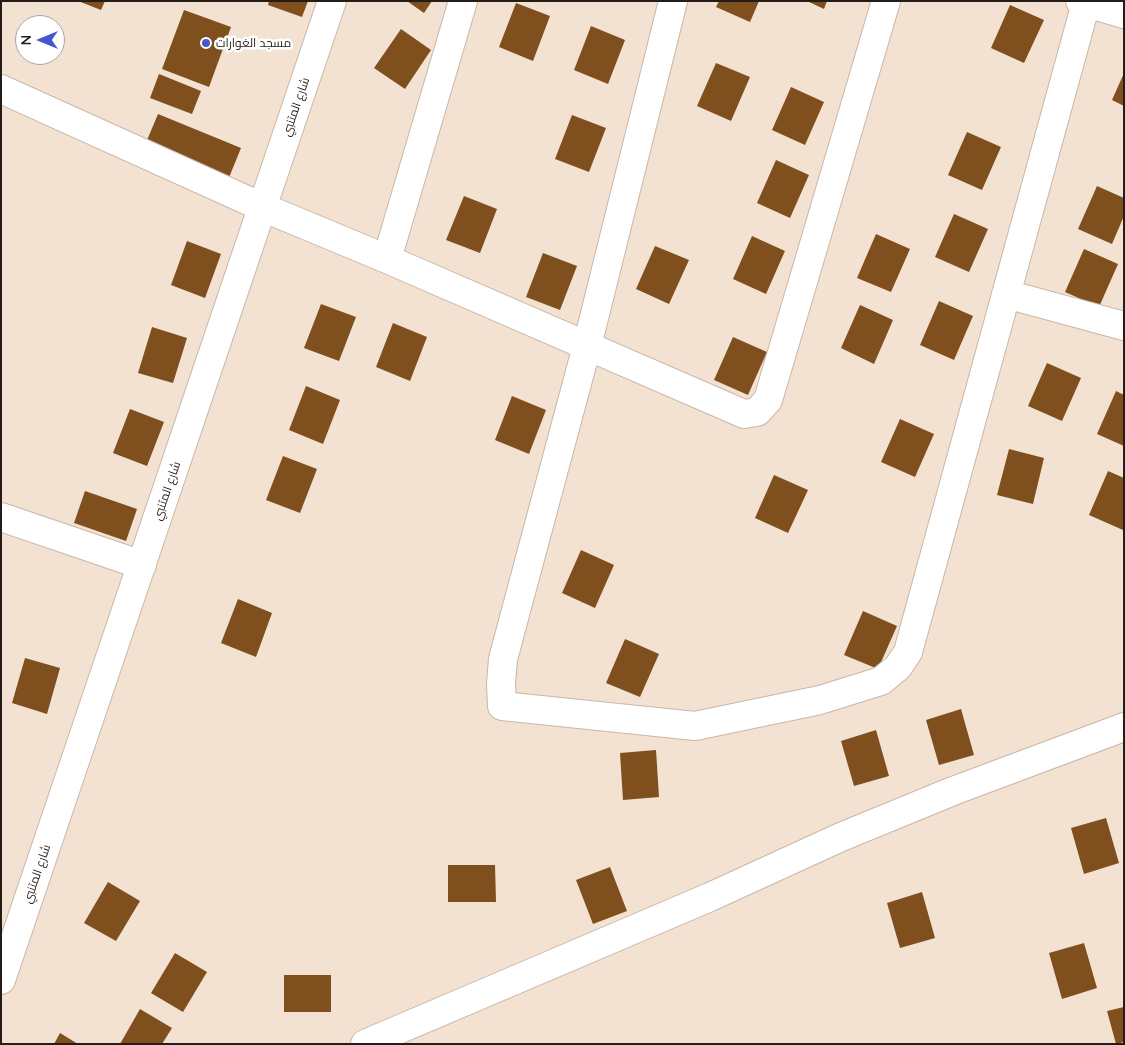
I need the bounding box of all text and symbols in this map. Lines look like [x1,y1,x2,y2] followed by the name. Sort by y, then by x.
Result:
[15,15,65,65] north arrow
[17,35,35,45] text: N
[216,36,291,50] place label: مسجد الغوارات
[200,37,212,49] marker: مسجد الغوارات
[279,76,313,138] street label: شارع المتنبي
[150,460,184,522] street label: شارع المتنبي
[20,843,54,905] street label: شارع المتنبي

